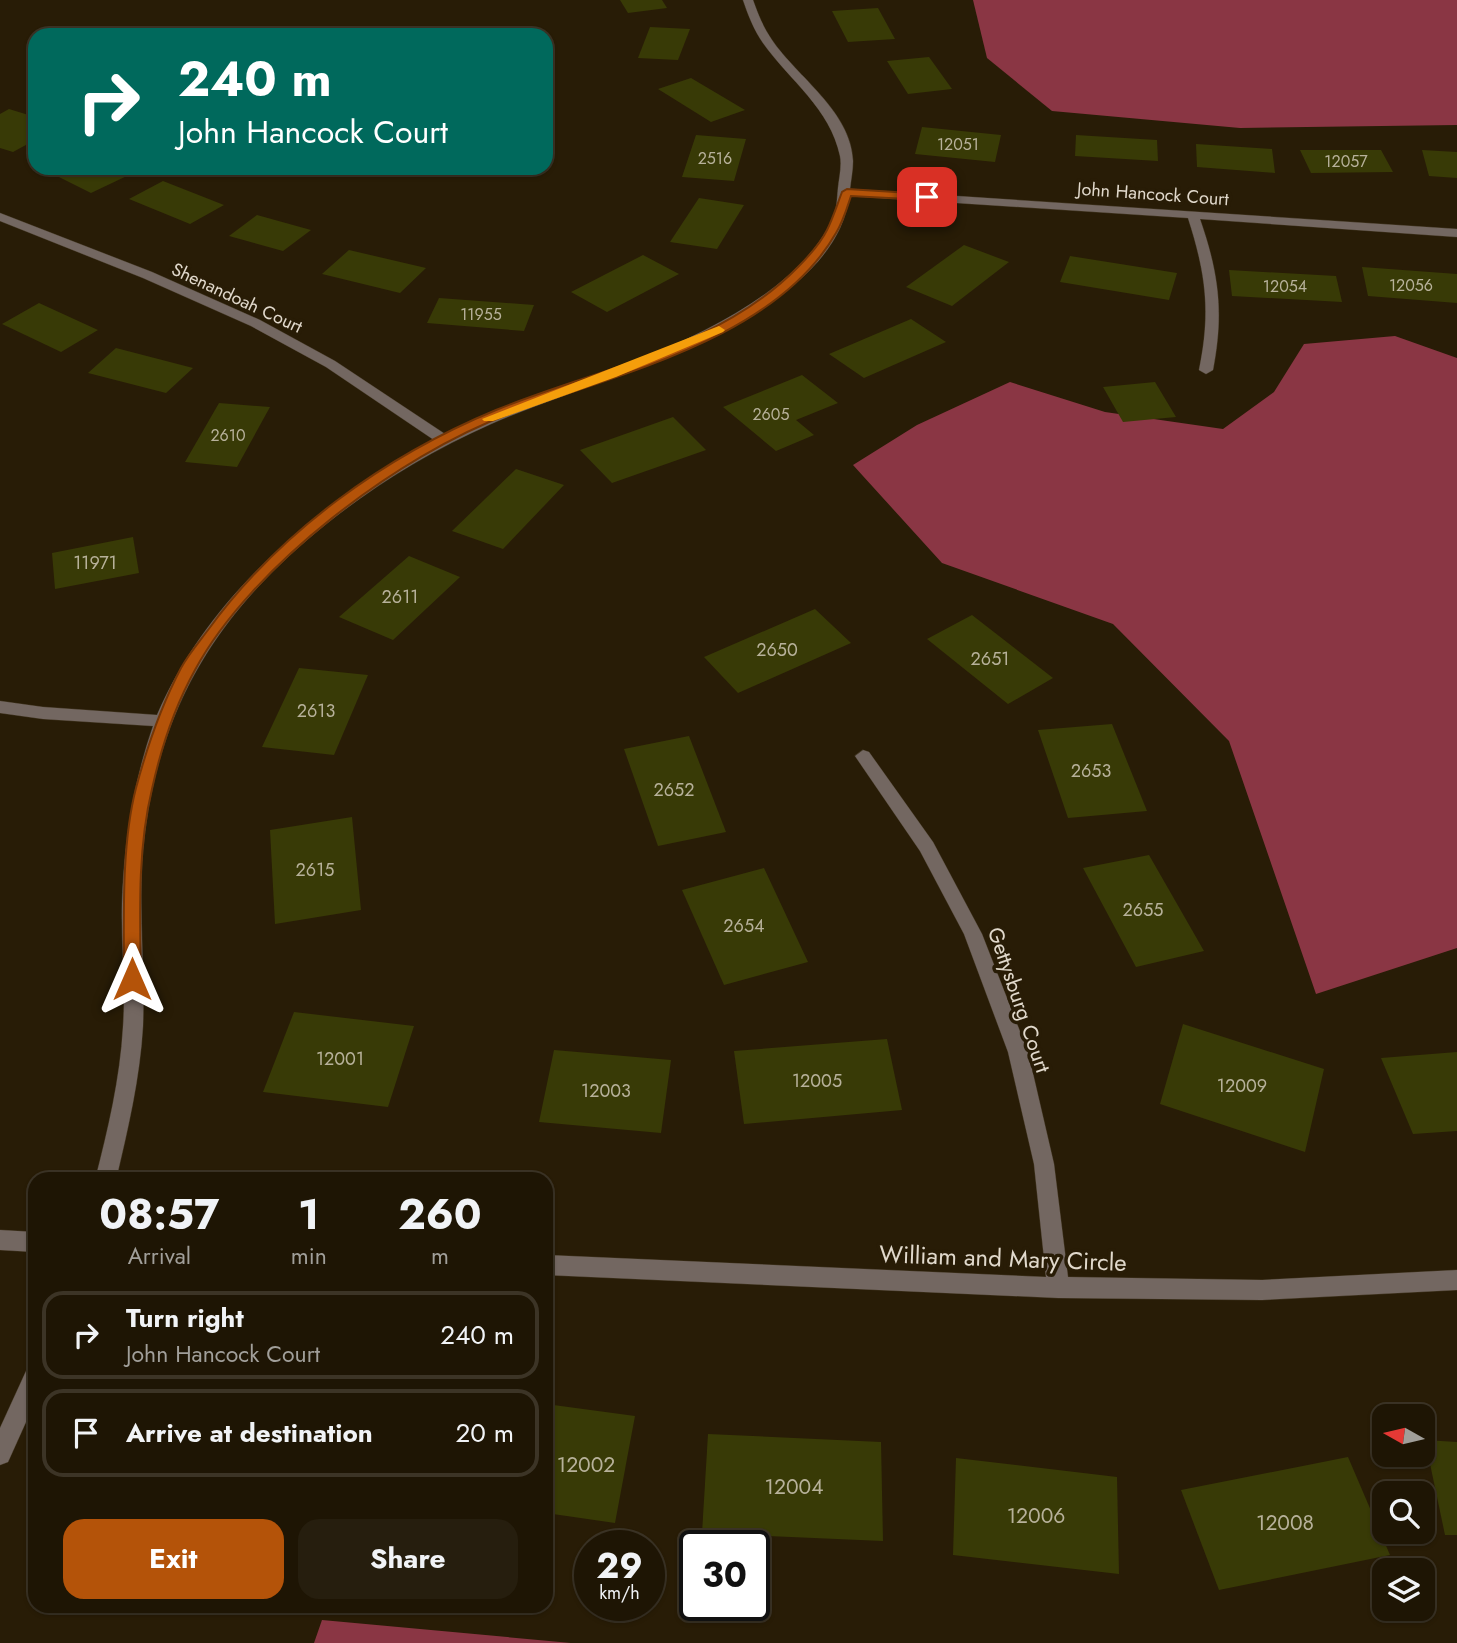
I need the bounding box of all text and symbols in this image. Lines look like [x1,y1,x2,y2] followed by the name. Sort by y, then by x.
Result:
[178,44,332,114] text: 240 m
[63,56,154,147] icon: right
[178,109,448,155] text: John Hancock Court
[937,133,979,156] house number: 12051
[698,147,732,170] house number: 2516
[1324,150,1368,173] house number: 12057
[897,167,957,227] pin
[1074,176,1230,212] street label: John Hancock Court
[908,178,946,216] icon: arrive
[167,256,307,340] street label: Shenandoah Court
[1389,274,1433,297] house number: 12056
[1263,275,1307,298] house number: 12054
[460,303,502,326] house number: 11955
[753,403,789,426] house number: 2605
[210,424,246,447] house number: 2610
[73,550,117,576] house number: 11971
[382,584,418,610] house number: 2611
[756,637,798,663] house number: 2650
[971,646,1009,672] house number: 2651
[297,698,335,724] house number: 2613
[1071,758,1111,784] house number: 2653
[653,777,695,803] house number: 2652
[296,857,334,883] house number: 2615
[1123,897,1163,923] house number: 2655
[723,913,765,939] house number: 2654
[980,923,1058,1077] street label: Gettysburg Court
[95,942,169,1016] position arrow
[316,1046,364,1072] house number: 12001
[792,1068,842,1094] house number: 12005
[1217,1073,1267,1099] house number: 12009
[581,1078,631,1104] house number: 12003
[99,1184,219,1245] text: 08:57
[298,1184,320,1245] text: 1
[398,1184,482,1245] text: 260
[879,1236,1127,1280] street label: William and Mary Circle
[128,1239,191,1273] text: Arrival
[291,1239,327,1273] text: min
[431,1239,449,1273] text: m
[126,1299,244,1337] text: Turn right
[67,1316,105,1354] icon: right
[440,1316,514,1354] text: 240 m
[126,1337,320,1371] text: John Hancock Court
[1372,1404,1435,1466] north arrow
[1372,1404,1435,1621] map controls
[67,1414,105,1452] icon: arrive
[126,1414,373,1452] text: Arrive at destination
[456,1414,514,1452] text: 20 m
[557,1450,615,1480] house number: 12002
[765,1472,823,1502] house number: 12004
[1372,1481,1435,1544] button: search
[1007,1501,1065,1531] house number: 12006
[1256,1508,1314,1538] house number: 12008
[63,1519,284,1599] button: Exit
[298,1519,518,1599] button: Share
[679,1530,770,1621] speed limit sign: 30
[596,1541,643,1591] text: 29
[1372,1558,1435,1621] button: layers
[599,1580,640,1606] text: km/h

